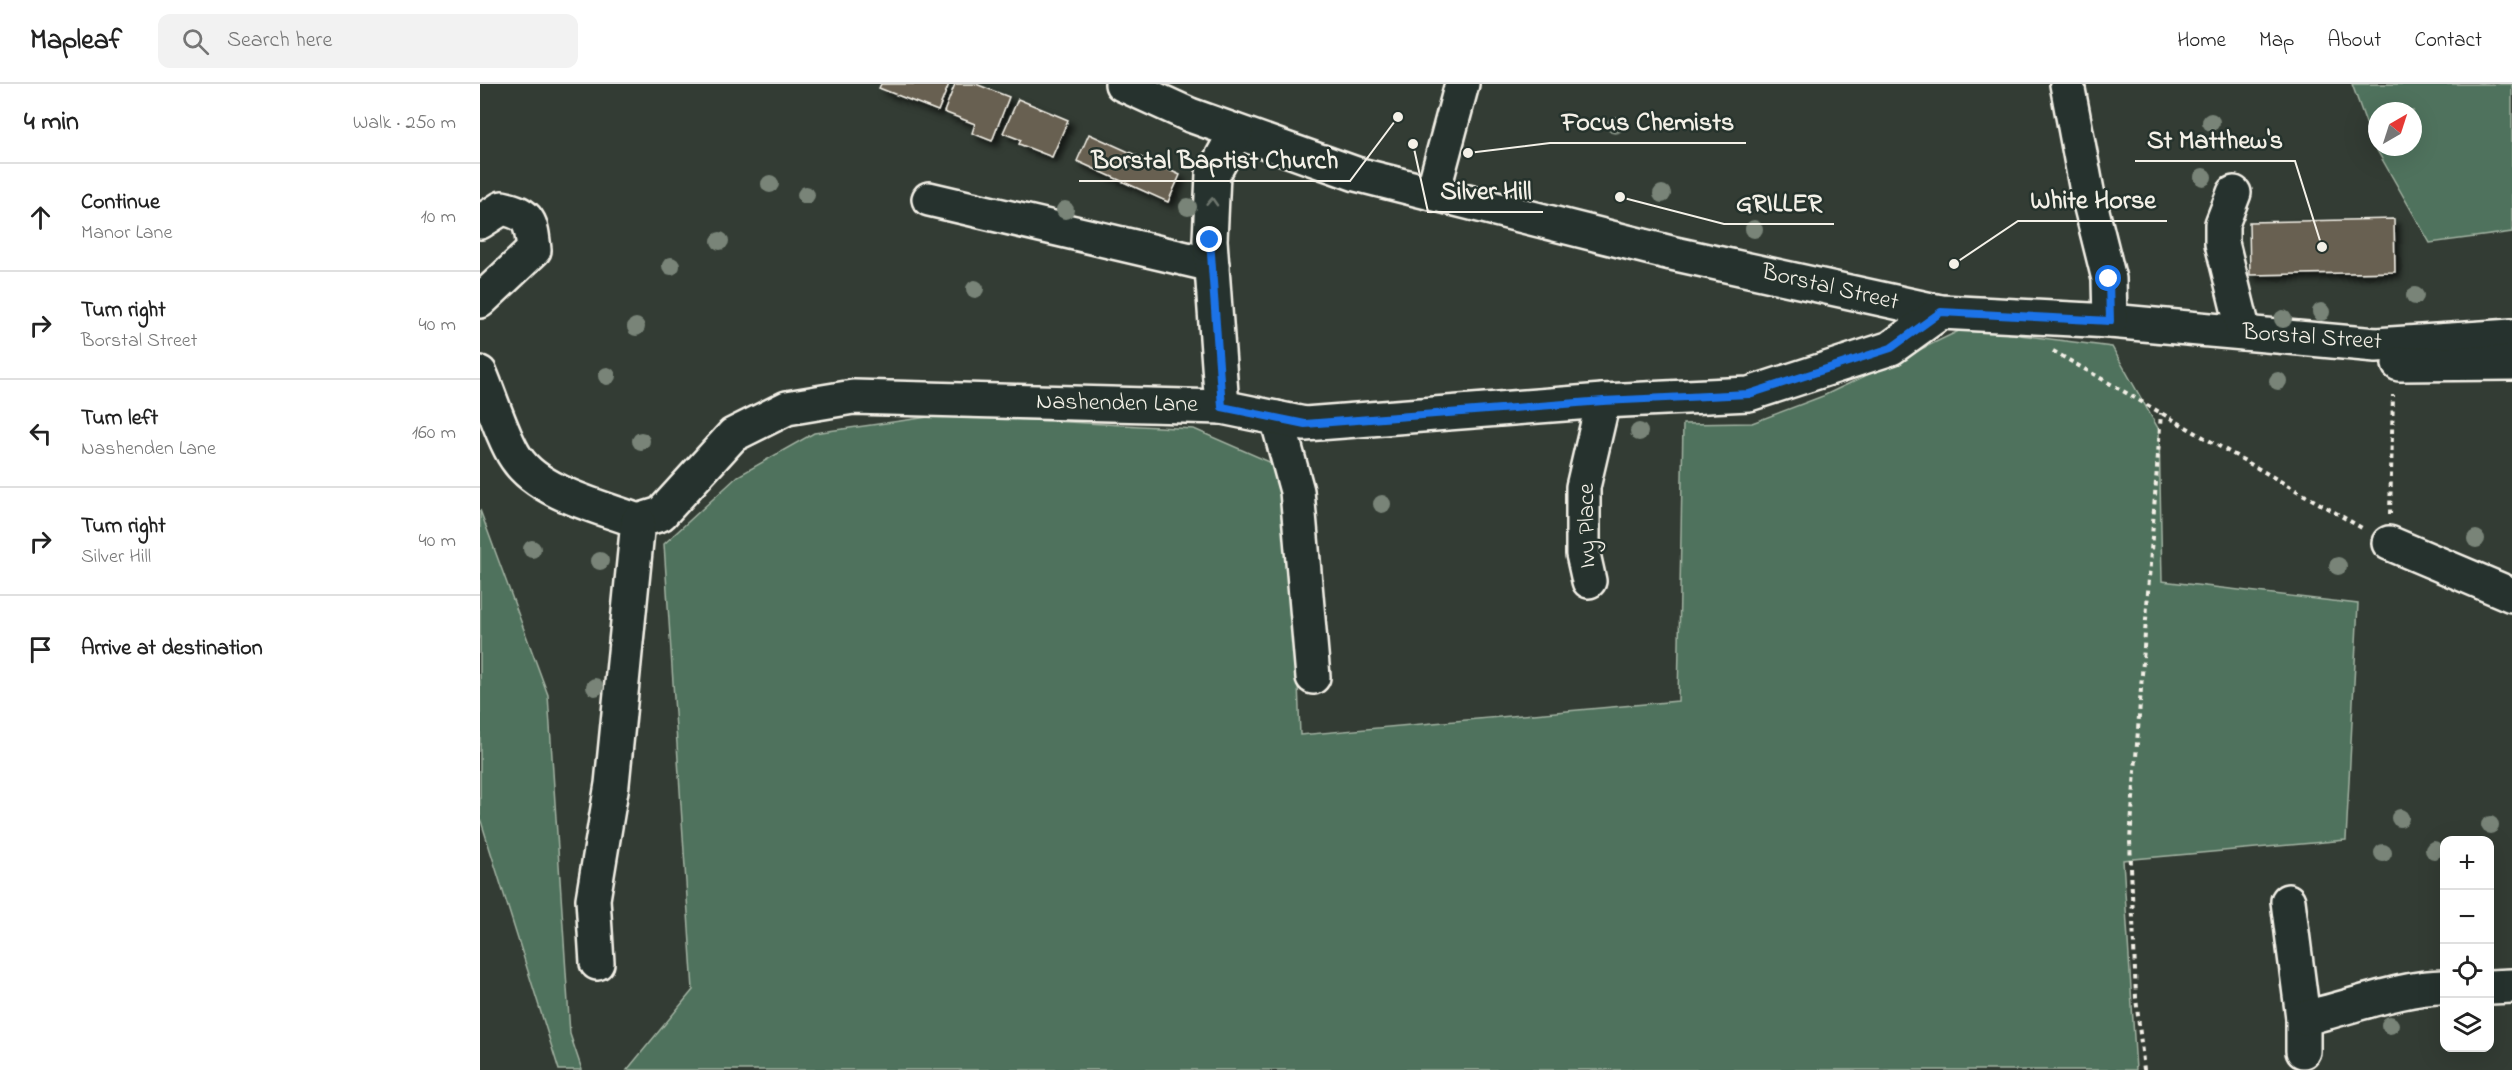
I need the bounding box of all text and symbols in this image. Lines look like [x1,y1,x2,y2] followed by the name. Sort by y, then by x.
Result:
[158,14,578,68] search box
[30,21,122,62] text: Mapleaf
[179,25,212,58] icon: search
[227,25,332,57] text: Search here
[2177,26,2226,56] text: Home
[2259,26,2294,56] text: Map
[2327,26,2381,56] text: About
[2414,26,2482,56] text: Contact
[1550,99,1746,143] callout: Focus Chemists
[2368,102,2422,156] north arrow
[24,104,79,142] text: 4 min
[1560,105,1734,143] text: Focus Chemists
[353,109,456,138] text: Walk · 250 m
[2135,117,2295,161] callout: St Matthew's
[2147,123,2283,161] text: St Matthew's
[1079,137,1350,181] callout: Borstal Baptist Church
[1091,143,1338,181] text: Borstal Baptist Church
[1428,168,1543,212] callout: Silver Hill
[1440,174,1532,212] text: Silver Hill
[2018,177,2167,221] callout: White Horse
[1724,180,1834,224] callout: GRILLER
[2030,183,2157,221] text: White Horse
[1736,186,1823,224] text: GRILLER
[81,187,160,219] text: Continue
[1206,197,1219,206] one-way arrow
[24,201,57,234] icon: ahead
[420,203,456,232] text: 10 m
[81,219,172,248] text: Manor Lane
[1196,226,1222,252] route end
[1757,255,1902,321] street label: Borstal Street
[2095,265,2121,291] route start
[81,295,166,327] text: Turn right
[24,309,57,342] icon: right
[419,311,456,340] text: 40 m
[2240,316,2383,360] street label: Borstal Street
[81,327,198,356] text: Borstal Street
[1036,385,1198,423] street label: Nashenden Lane
[81,403,158,435] text: Turn left
[24,417,57,450] icon: left
[412,419,456,448] text: 160 m
[81,435,216,464] text: Nashenden Lane
[1570,483,1607,569] street label: Ivy Place
[81,511,166,543] text: Turn right
[24,525,57,558] icon: right
[419,527,456,556] text: 40 m
[81,543,151,572] text: Silver Hill
[24,633,57,666] icon: arrive
[81,633,263,665] text: Arrive at destination
[2440,836,2494,1052] map controls
[2440,836,2494,890] button: +
[2440,890,2494,944] button: −
[2440,944,2494,998] button: locate
[2440,998,2494,1052] button: layers

